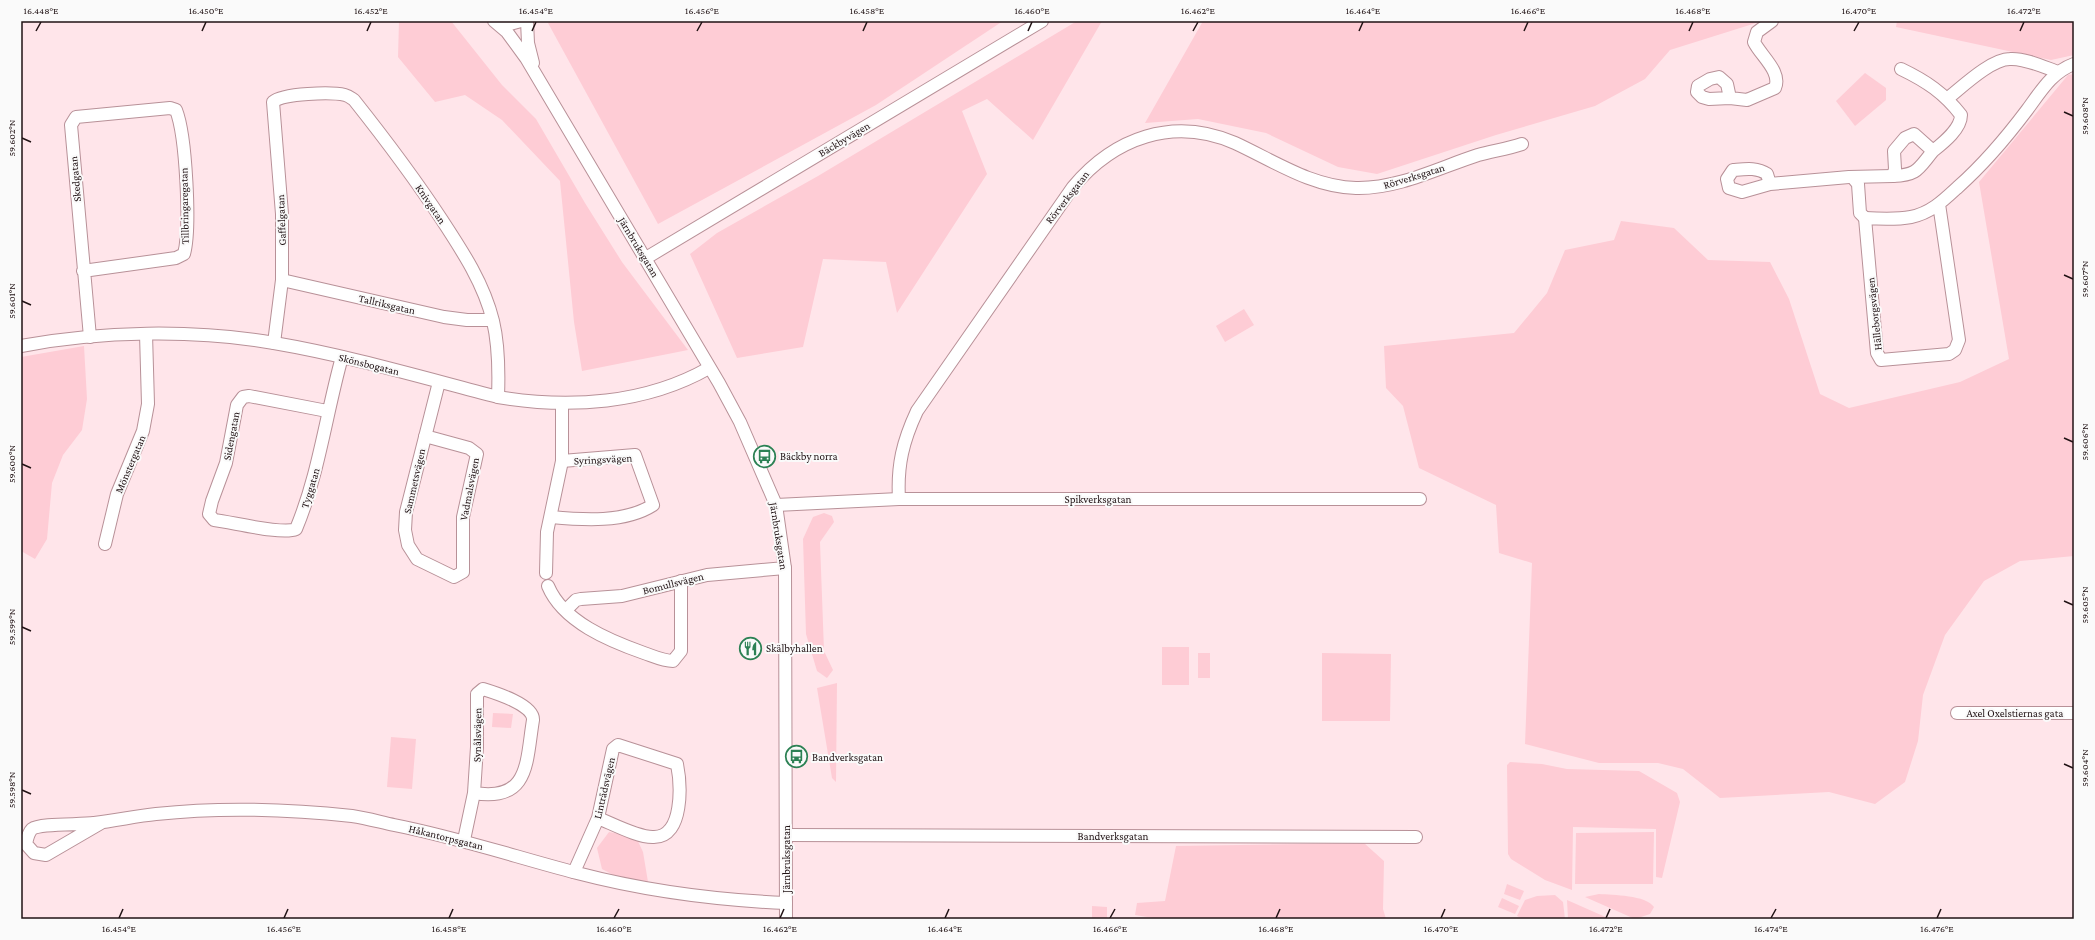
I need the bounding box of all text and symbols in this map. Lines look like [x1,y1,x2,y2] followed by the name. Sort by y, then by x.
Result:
[24,5,59,16] text: 16.448°E
[189,5,224,16] text: 16.450°E
[354,5,388,16] text: 16.452°E
[519,5,554,16] text: 16.454°E
[685,5,719,16] text: 16.456°E
[850,5,885,16] text: 16.458°E
[1014,5,1050,16] text: 16.460°E
[1181,5,1215,16] text: 16.462°E
[1346,5,1381,16] text: 16.464°E
[1511,5,1546,16] text: 16.466°E
[1676,5,1711,16] text: 16.468°E
[1842,5,1877,16] text: 16.470°E
[2007,5,2041,16] text: 16.472°E
[2079,97,2090,135] text: 59.608°N
[6,119,17,156] text: 59.602°N
[816,119,872,160] street label: Bäckbyvägen
[67,155,84,202] street label: Skedgatan
[1382,161,1446,192] street label: Rörverksgatan
[177,167,192,244] street label: Tillbringaregatan
[1043,168,1092,226] street label: Rörverksgatan
[413,182,449,227] street label: Knivgatan
[274,194,289,246] street label: Gaffelgatan
[615,214,662,280] street label: Järnbruksgatan
[2079,260,2090,297] text: 59.607°N
[1864,277,1885,351] street label: Hälleborgsvägen
[6,283,17,319] text: 59.601°N
[357,292,417,317] street label: Tallriksgatan
[337,351,401,378] street label: Skönsbogatan
[220,410,243,462] street label: Sidengatan
[2079,423,2090,461] text: 59.606°N
[112,433,149,495] street label: Mönstergatan
[751,443,777,469] bus stop icon: Bäckby norra
[6,445,17,483] text: 59.600°N
[401,447,428,515] street label: Sammetsvägen
[780,450,838,463] place label: Bäckby norra
[574,451,633,468] street label: Syringsvägen
[457,456,482,522] street label: Vadmalsvägen
[298,466,323,510] street label: Tyggatan
[1065,493,1132,506] street label: Spikverksgatan
[767,500,790,571] street label: Järnbruksgatan
[641,570,705,597] street label: Bomullsvägen
[2079,586,2090,624] text: 59.605°N
[6,608,17,645] text: 59.599°N
[737,635,763,661] restaurant icon: Skälbyhallen
[766,642,823,655] place label: Skälbyhallen
[1967,707,2063,720] street label: Axel Oxelstiernas gata
[471,708,484,762] street label: Synålsvägen
[784,744,810,770] bus stop icon: Bandverksgatan
[2079,749,2090,787] text: 59.604°N
[812,751,883,764] place label: Bandverksgatan
[591,756,618,820] street label: Lintrådsvägen
[6,771,17,808] text: 59.598°N
[407,822,485,853] street label: Håkantorpsgatan
[780,825,793,894] street label: Järnbruksgatan
[1078,830,1149,843] street label: Bandverksgatan
[102,923,137,934] text: 16.454°E
[267,923,301,934] text: 16.456°E
[432,923,467,934] text: 16.458°E
[596,923,632,934] text: 16.460°E
[763,923,797,934] text: 16.462°E
[928,923,963,934] text: 16.464°E
[1093,923,1128,934] text: 16.466°E
[1259,923,1294,934] text: 16.468°E
[1424,923,1459,934] text: 16.470°E
[1589,923,1623,934] text: 16.472°E
[1754,923,1788,934] text: 16.474°E
[1920,923,1954,934] text: 16.476°E

